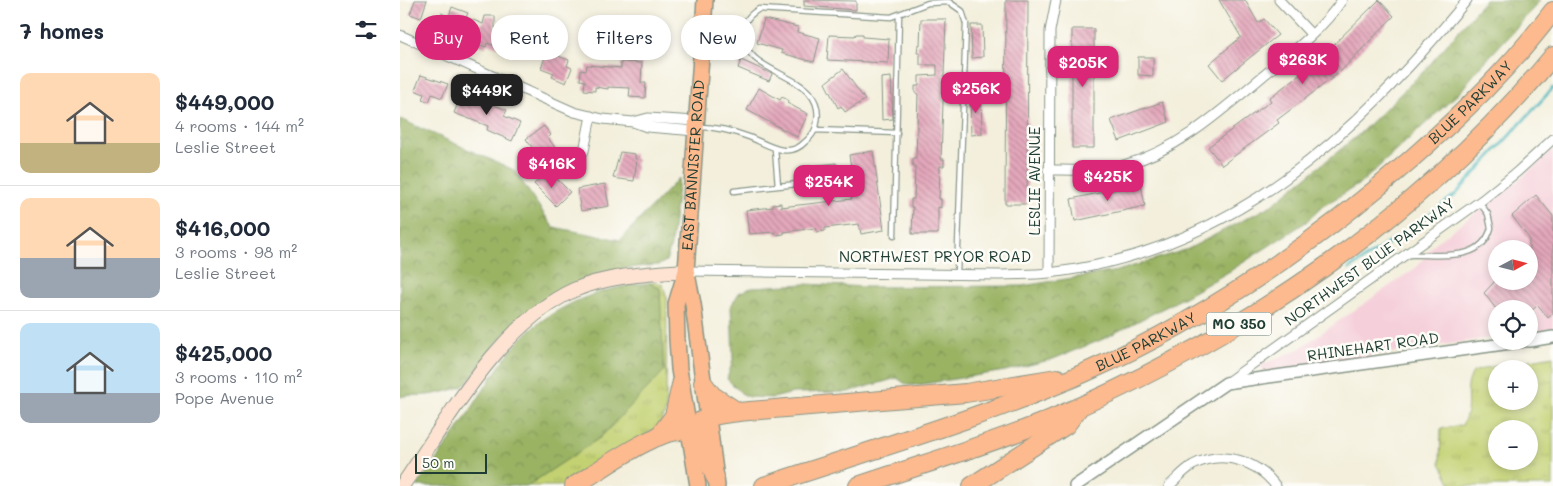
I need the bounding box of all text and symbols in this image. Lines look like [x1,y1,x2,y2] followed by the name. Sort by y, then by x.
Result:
[415,15,481,60] chip: Buy
[491,15,568,60] chip: Rent
[578,15,671,60] chip: Filters
[681,15,755,60] chip: New
[352,16,380,44] icon: filters
[20,17,104,44] text: 7 homes
[1268,42,1338,85] pin: $263K
[1048,46,1118,88] pin: $205K
[1279,48,1327,69] text: $263K
[1059,51,1108,72] text: $205K
[1423,56,1516,148] street label: BLUE PARKWAY
[941,72,1011,114] pin: $256K
[452,74,522,116] pin: $449K
[952,77,1000,98] text: $256K
[462,79,512,100] text: $449K
[676,79,708,251] street label: EAST BANNISTER ROAD
[175,88,274,115] text: $449,000
[60,93,120,153] icon: home
[175,115,304,136] text: 4 rooms · 144 m²
[1024,126,1044,235] street label: LESLIE AVENUE
[175,136,276,157] text: Leslie Street
[517,146,587,189] pin: $416K
[528,152,576,173] text: $416K
[1073,160,1143,202] pin: $425K
[794,164,864,207] pin: $254K
[1084,165,1132,186] text: $425K
[805,170,853,191] text: $254K
[1280,193,1459,330] street label: NORTHWEST BLUE PARKWAY
[175,214,270,241] text: $416,000
[60,218,120,278] icon: home
[1488,240,1538,290] north arrow
[1488,240,1538,470] map controls
[175,241,297,262] text: 3 rooms · 98 m²
[839,246,1031,266] street label: NORTHWEST PRYOR ROAD
[175,262,276,283] text: Leslie Street
[1488,300,1538,350] button: locate
[1092,307,1200,375] street label: BLUE PARKWAY
[1206,312,1272,336] road number: MO 350
[1306,327,1440,365] street label: RHINEHART ROAD
[175,339,272,366] text: $425,000
[60,343,120,403] icon: home
[1488,360,1538,410] button: +
[175,366,302,387] text: 3 rooms · 110 m²
[175,387,275,408] text: Pope Avenue
[1488,420,1538,470] button: −
[415,451,488,474] scale bar
[422,453,454,472] text: 50 m

